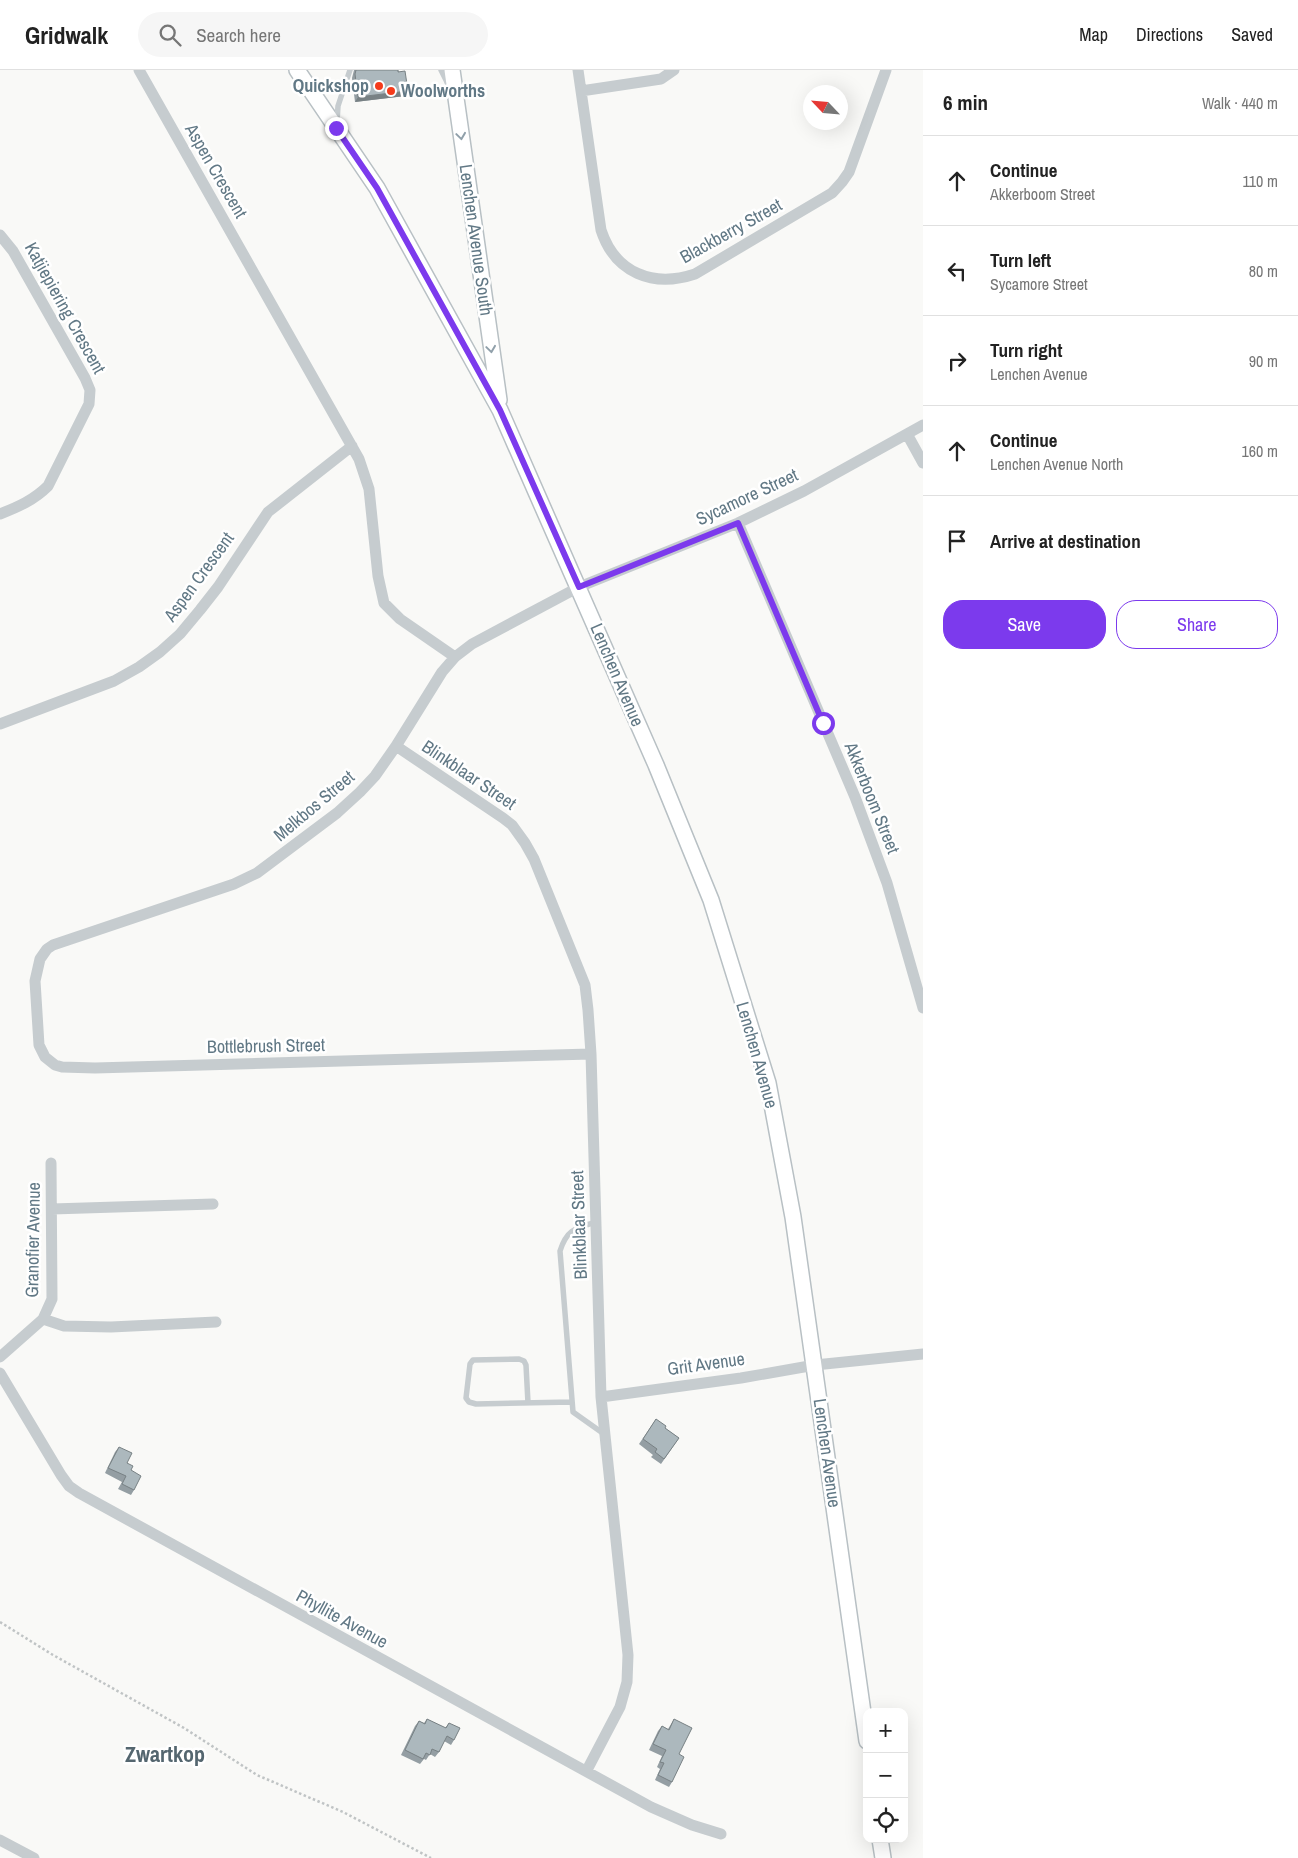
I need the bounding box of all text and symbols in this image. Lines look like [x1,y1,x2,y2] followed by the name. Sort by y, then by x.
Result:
[138,12,488,57] search box
[25,19,108,51] text: Gridwalk
[156,21,184,49] icon: search
[196,22,281,48] text: Search here
[1079,22,1108,47] text: Map
[1136,22,1203,47] text: Directions
[1231,22,1273,47] text: Saved
[293,73,369,98] place label: Quickshop
[401,78,485,103] place label: Woolworths
[373,80,385,92] marker: Quickshop
[385,85,397,97] marker: Woolworths
[803,85,848,130] north arrow
[943,88,988,117] text: 6 min
[1202,92,1278,114] text: Walk · 440 m
[325,117,348,140] route end
[179,118,254,222] street label: Aspen Crescent
[455,132,466,140] one-way arrow
[990,157,1058,183] text: Continue
[454,163,499,317] street label: Lenchen Avenue South
[943,167,971,195] icon: ahead
[1242,170,1278,192] text: 110 m
[990,183,1095,205] text: Akkerboom Street
[675,192,786,269] street label: Blackberry Street
[19,237,112,378] street label: Katjiepiering Crescent
[990,247,1051,273] text: Turn left
[943,257,971,285] icon: left
[1249,260,1278,282] text: 80 m
[990,273,1088,295] text: Sycamore Street
[990,337,1062,363] text: Turn right
[485,345,496,353] one-way arrow
[943,347,971,375] icon: right
[1249,350,1278,372] text: 90 m
[990,363,1088,385] text: Lenchen Avenue
[990,427,1058,453] text: Continue
[943,437,971,465] icon: ahead
[1242,440,1278,462] text: 160 m
[990,453,1123,475] text: Lenchen Avenue North
[692,462,802,531] street label: Sycamore Street
[157,527,240,627] street label: Aspen Crescent
[943,527,971,555] icon: arrive
[990,528,1141,554] text: Arrive at destination
[943,600,1106,649] button: Save
[1116,600,1278,649] button: Share
[585,619,650,730] street label: Lenchen Avenue
[812,712,835,735] route start
[417,734,522,815] street label: Blinkblaar Street
[838,737,906,857] street label: Akkerboom Street
[268,764,359,847] street label: Melkbos Street
[730,999,785,1111] street label: Lenchen Avenue
[207,1032,325,1059] street label: Bottlebrush Street
[564,1170,593,1280] street label: Blinkblaar Street
[19,1182,46,1298] street label: Granofier Avenue
[666,1346,746,1381] street label: Grit Avenue
[807,1397,848,1509] street label: Lenchen Avenue
[292,1583,393,1654] street label: Phyllite Avenue
[863,1708,908,1843] map controls
[863,1708,908,1753] button: +
[125,1739,205,1769] district label: Zwartkop
[863,1753,908,1798] button: −
[863,1798,908,1843] button: locate

